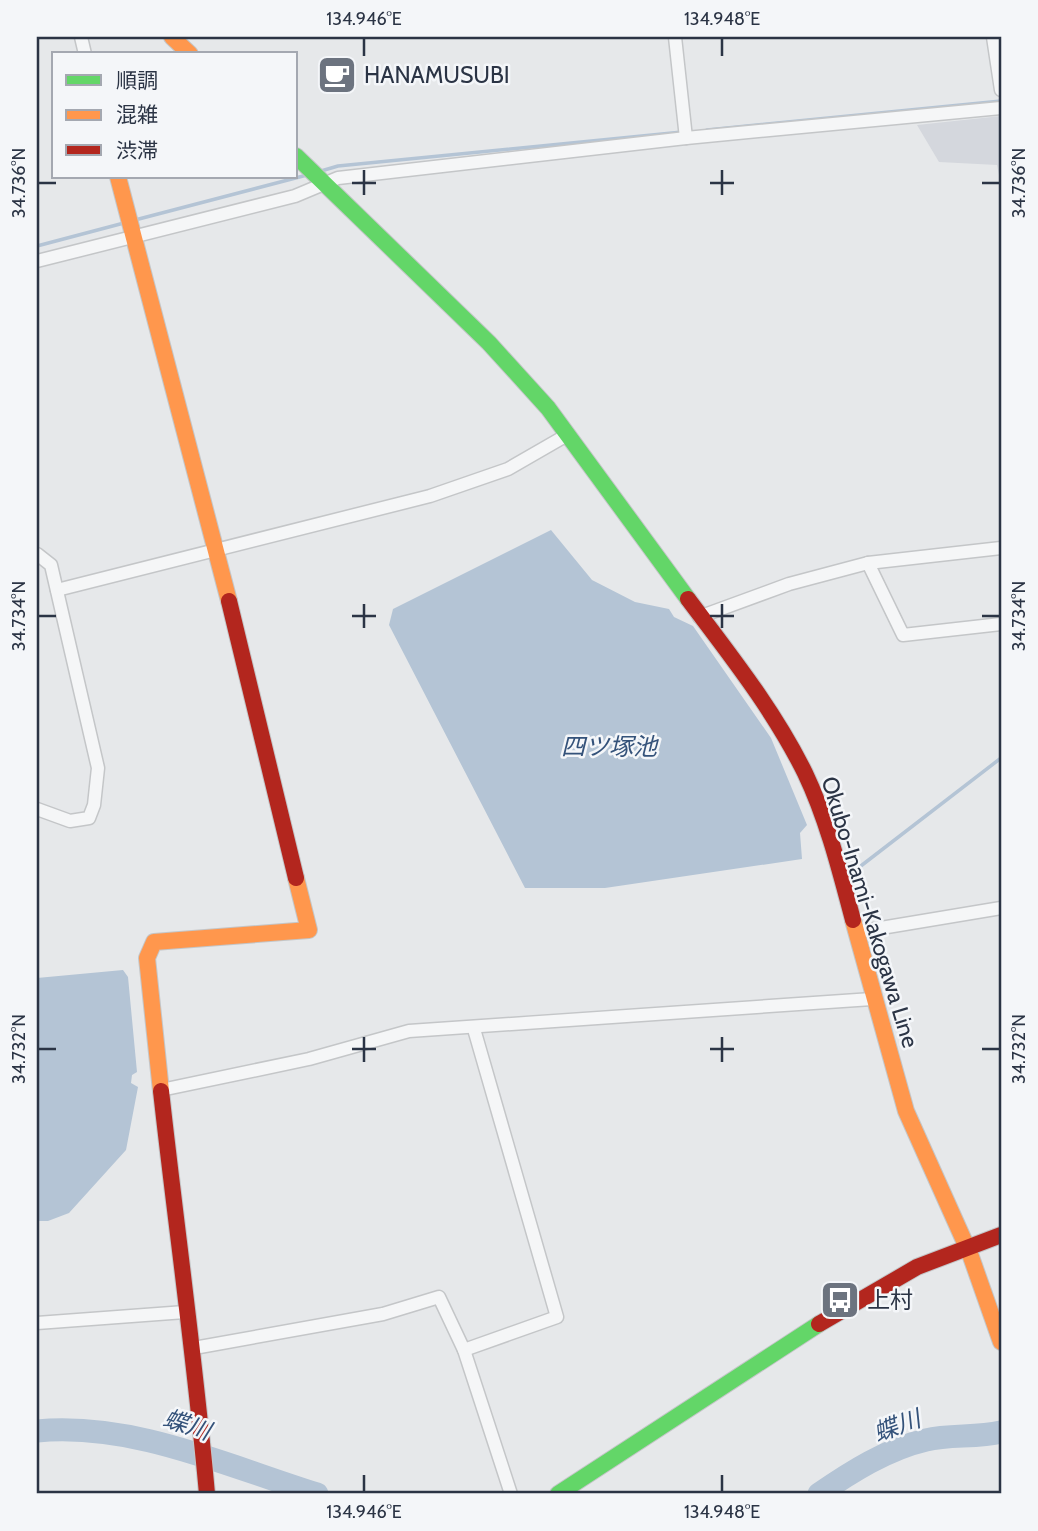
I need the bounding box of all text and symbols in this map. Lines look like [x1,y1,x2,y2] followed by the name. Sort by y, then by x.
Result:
[326,8,402,30] text: 134.946°E
[684,8,760,30] text: 134.948°E
[52,52,298,178] legend
[316,54,358,96] cafe icon: HANAMUSUBI
[364,61,510,89] place label: HANAMUSUBI
[116,68,158,93] text: 順調
[116,102,158,127] text: 混雑
[116,138,158,163] text: 渋滞
[8,148,30,218] text: 34.736°N
[1008,148,1030,218] text: 34.736°N
[8,581,30,651] text: 34.734°N
[1008,581,1030,651] text: 34.734°N
[561,732,659,761] water label: 四ツ塚池
[815,773,925,1051] street label: Okubo-Inami-Kakogawa Line
[8,1014,30,1084] text: 34.732°N
[1008,1014,1030,1084] text: 34.732°N
[819,1279,861,1321] bus stop icon: 上村
[867,1286,913,1314] place label: 上村
[160,1403,217,1447] water label: 蝶川
[869,1403,927,1447] water label: 蝶川
[326,1501,402,1523] text: 134.946°E
[684,1501,760,1523] text: 134.948°E

